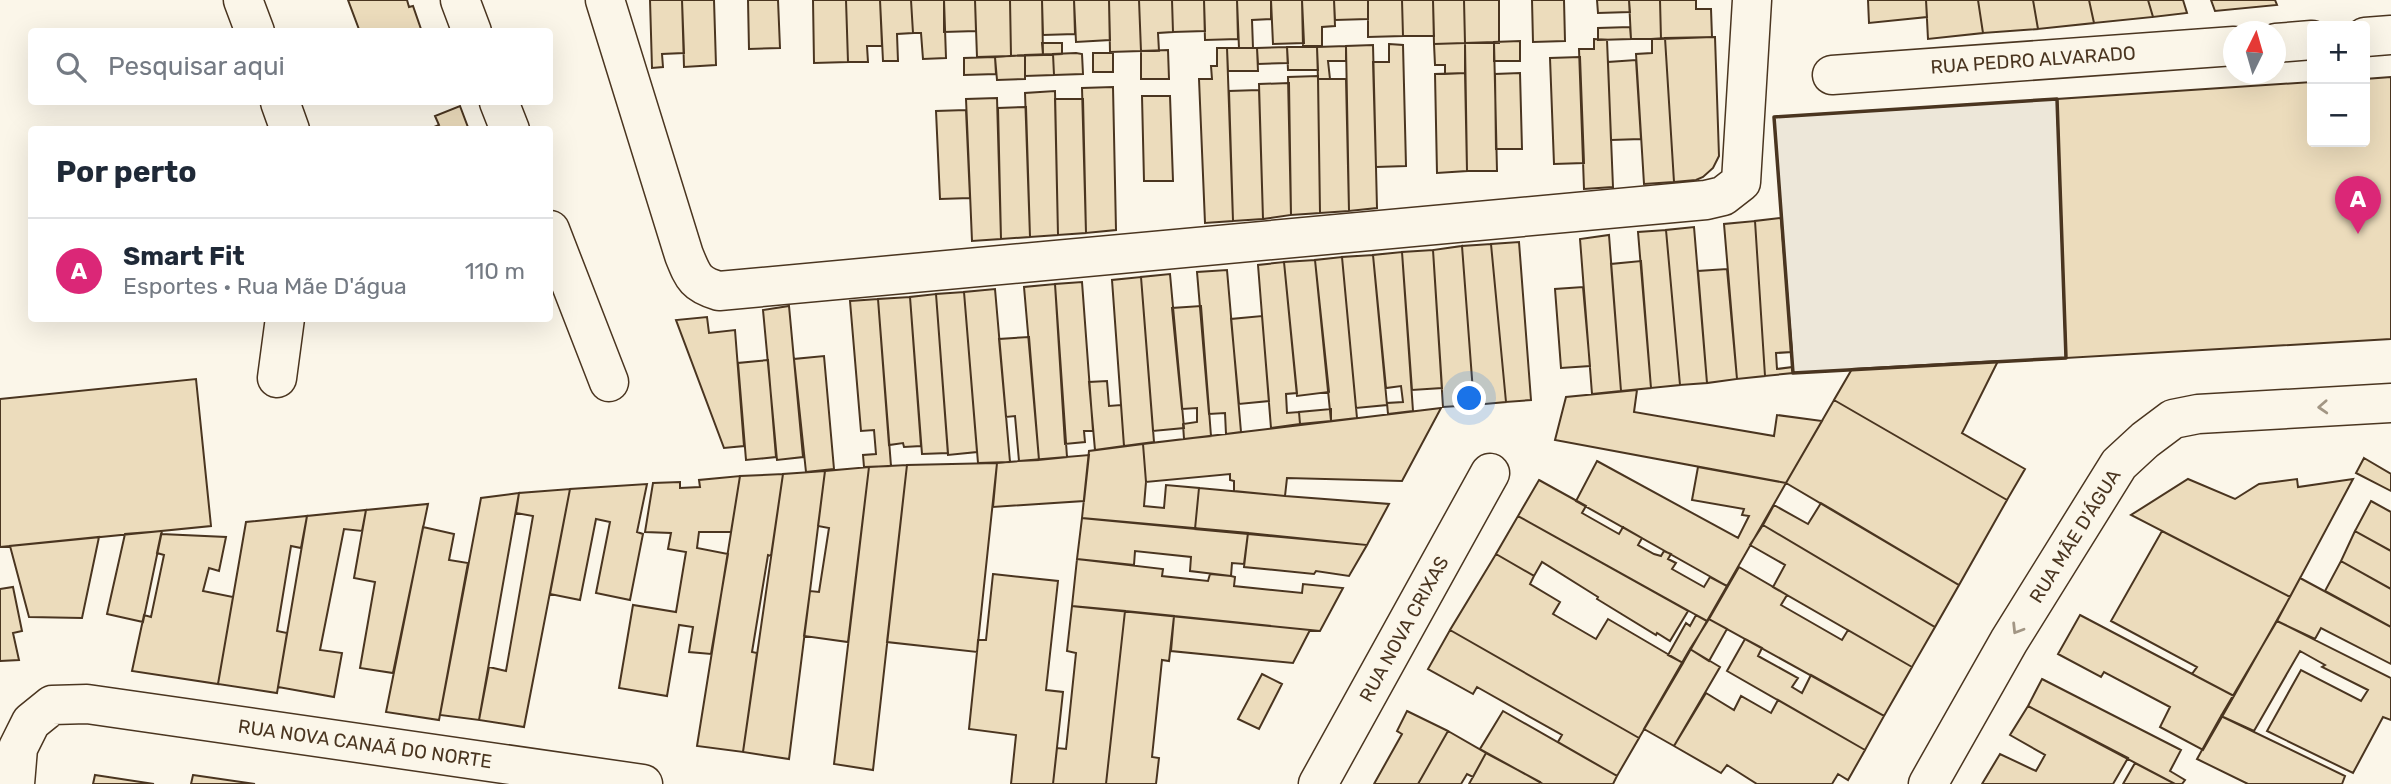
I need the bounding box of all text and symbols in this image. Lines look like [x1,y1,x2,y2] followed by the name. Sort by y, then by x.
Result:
[2223,21,2286,84] north arrow
[2307,21,2370,147] map controls
[2307,21,2370,84] button: +
[28,28,553,105] search box
[1930,41,2136,79] street label: RUA PEDRO ALVARADO
[52,48,90,86] icon: search
[108,51,285,82] text: Pesquisar aqui
[2307,84,2370,147] button: −
[56,154,197,190] text: Por perto
[2335,176,2381,234] pin: A
[123,241,245,272] text: Smart Fit
[71,257,87,285] text: A
[465,257,525,285] text: 110 m
[123,272,407,300] text: Esportes · Rua Mãe D'água
[1452,381,1486,415] your location
[2317,399,2328,414] one-way arrow
[2025,465,2126,607] street label: RUA MÃE D'ÁGUA
[1354,552,1454,706] street label: RUA NOVA CRIXAS
[2012,621,2025,634] one-way arrow
[237,715,493,773] street label: RUA NOVA CANAÃ DO NORTE

